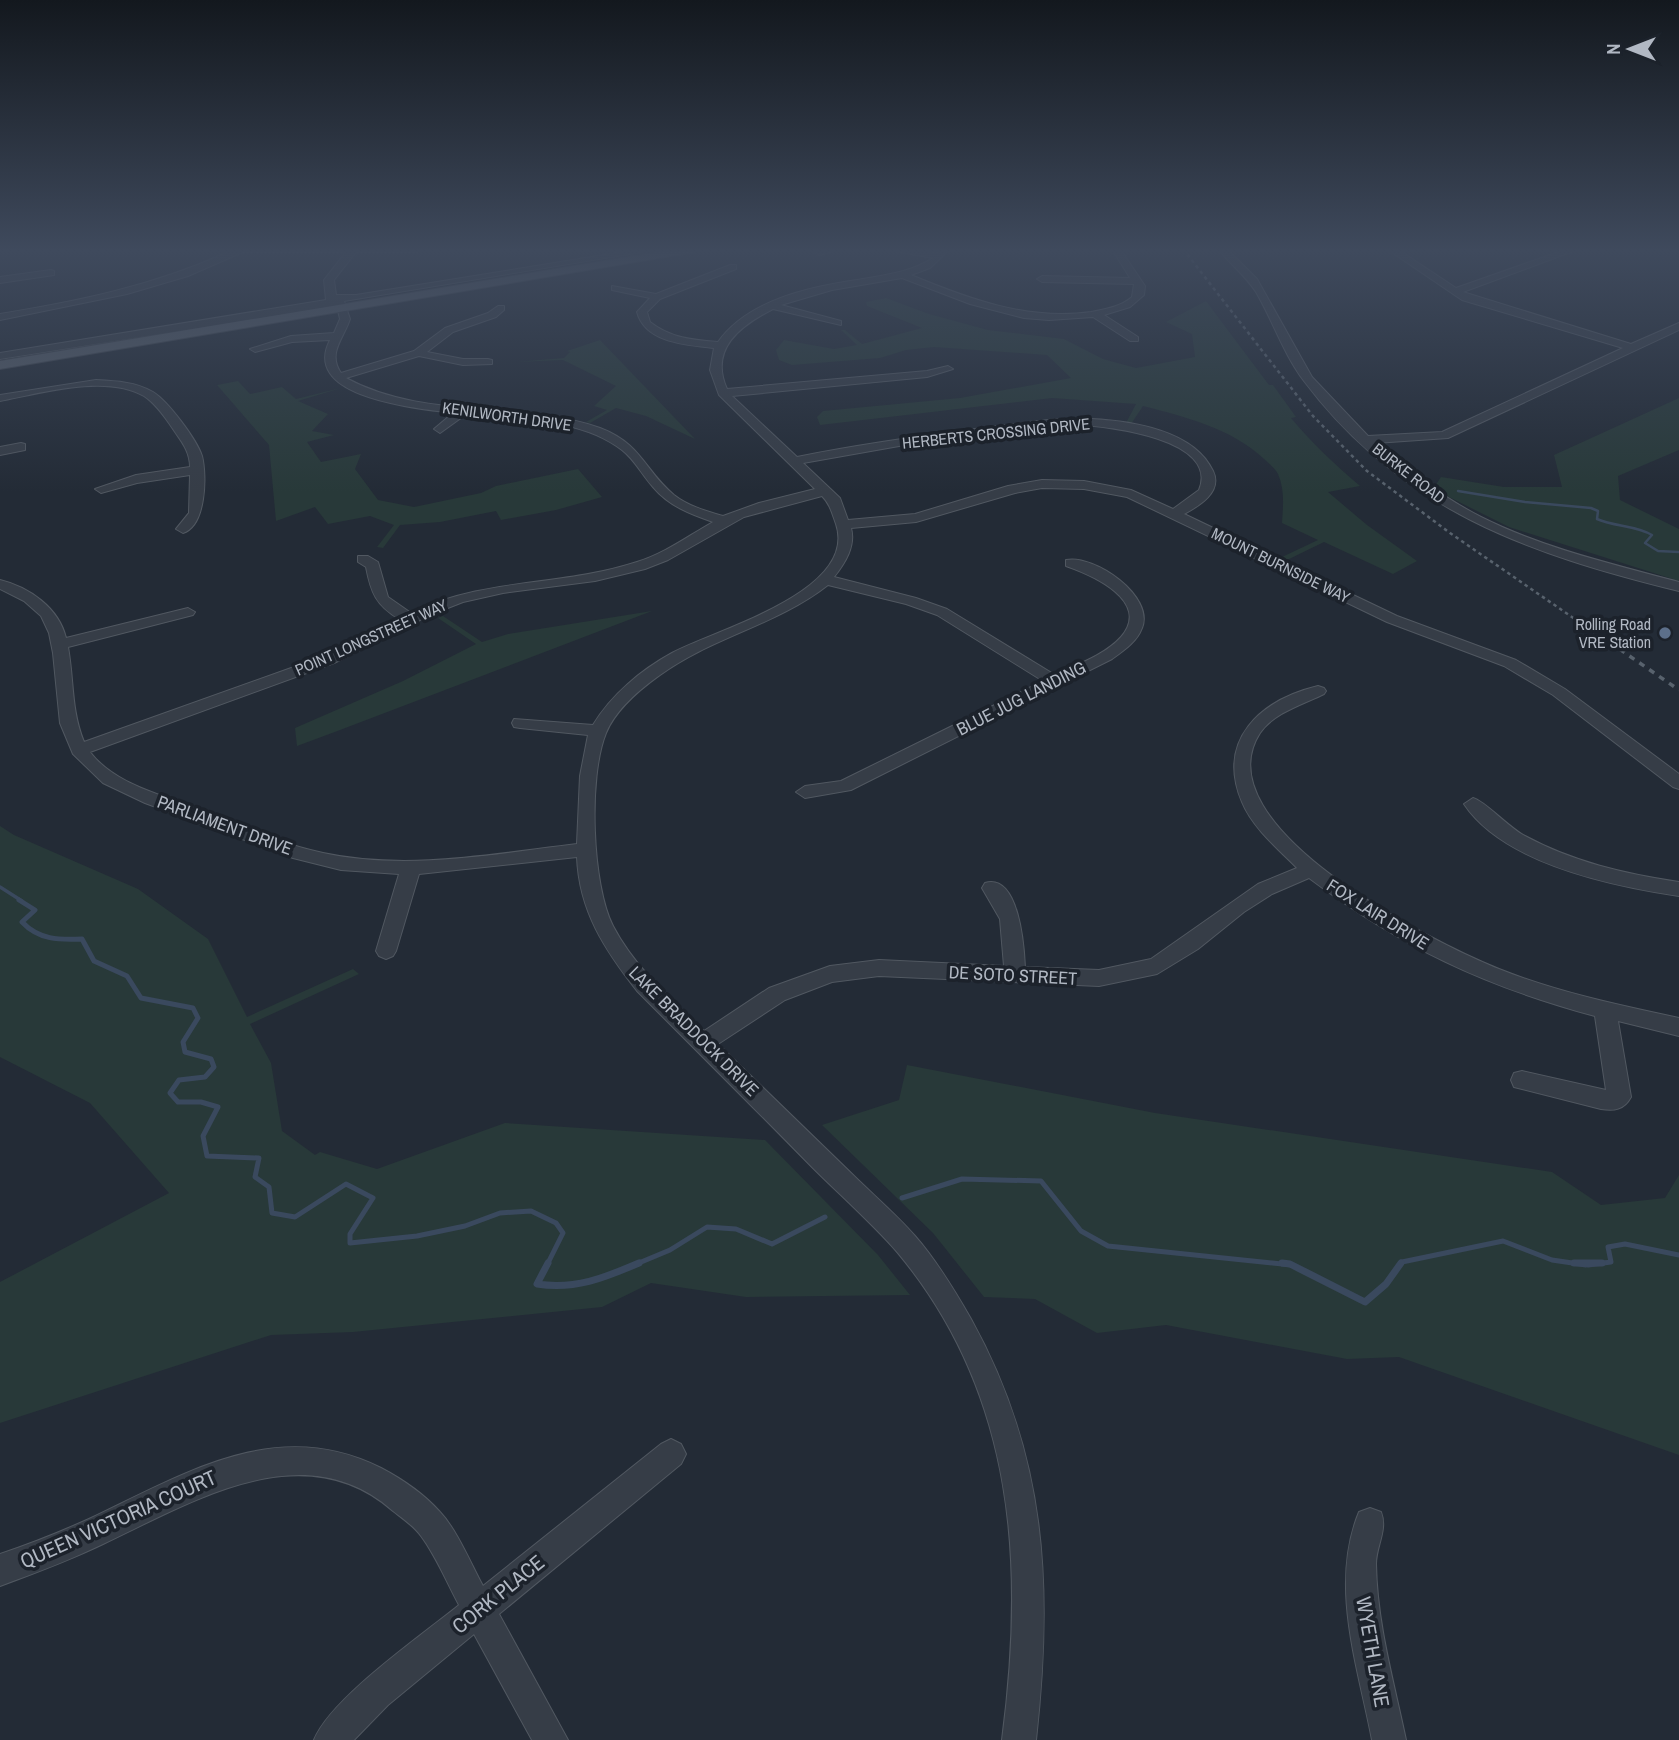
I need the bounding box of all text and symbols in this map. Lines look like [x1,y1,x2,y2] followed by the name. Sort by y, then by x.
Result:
[1595,14,1665,84] north arrow
[1600,43,1626,55] text: N
[441,396,573,436] street label: KENILWORTH DRIVE
[901,412,1091,454] street label: HERBERTS CROSSING DRIVE
[1368,438,1450,508] street label: BURKE ROAD
[1208,522,1354,608] street label: MOUNT BURNSIDE WAY
[291,593,451,680] street label: POINT LONGSTREET WAY
[1575,613,1651,653] place label: Rolling Road VRE Station
[1657,625,1673,641] marker: Rolling Road VRE Station
[952,655,1090,741] street label: BLUE JUG LANDING
[154,789,296,861] street label: PARLIAMENT DRIVE
[1322,873,1434,955] street label: FOX LAIR DRIVE
[948,959,1078,991] street label: DE SOTO STREET
[623,960,765,1102] street label: LAKE BRADDOCK DRIVE
[15,1462,221,1575] street label: QUEEN VICTORIA COURT
[446,1548,550,1640] street label: CORK PLACE
[1349,1594,1397,1710] street label: WYETH LANE

